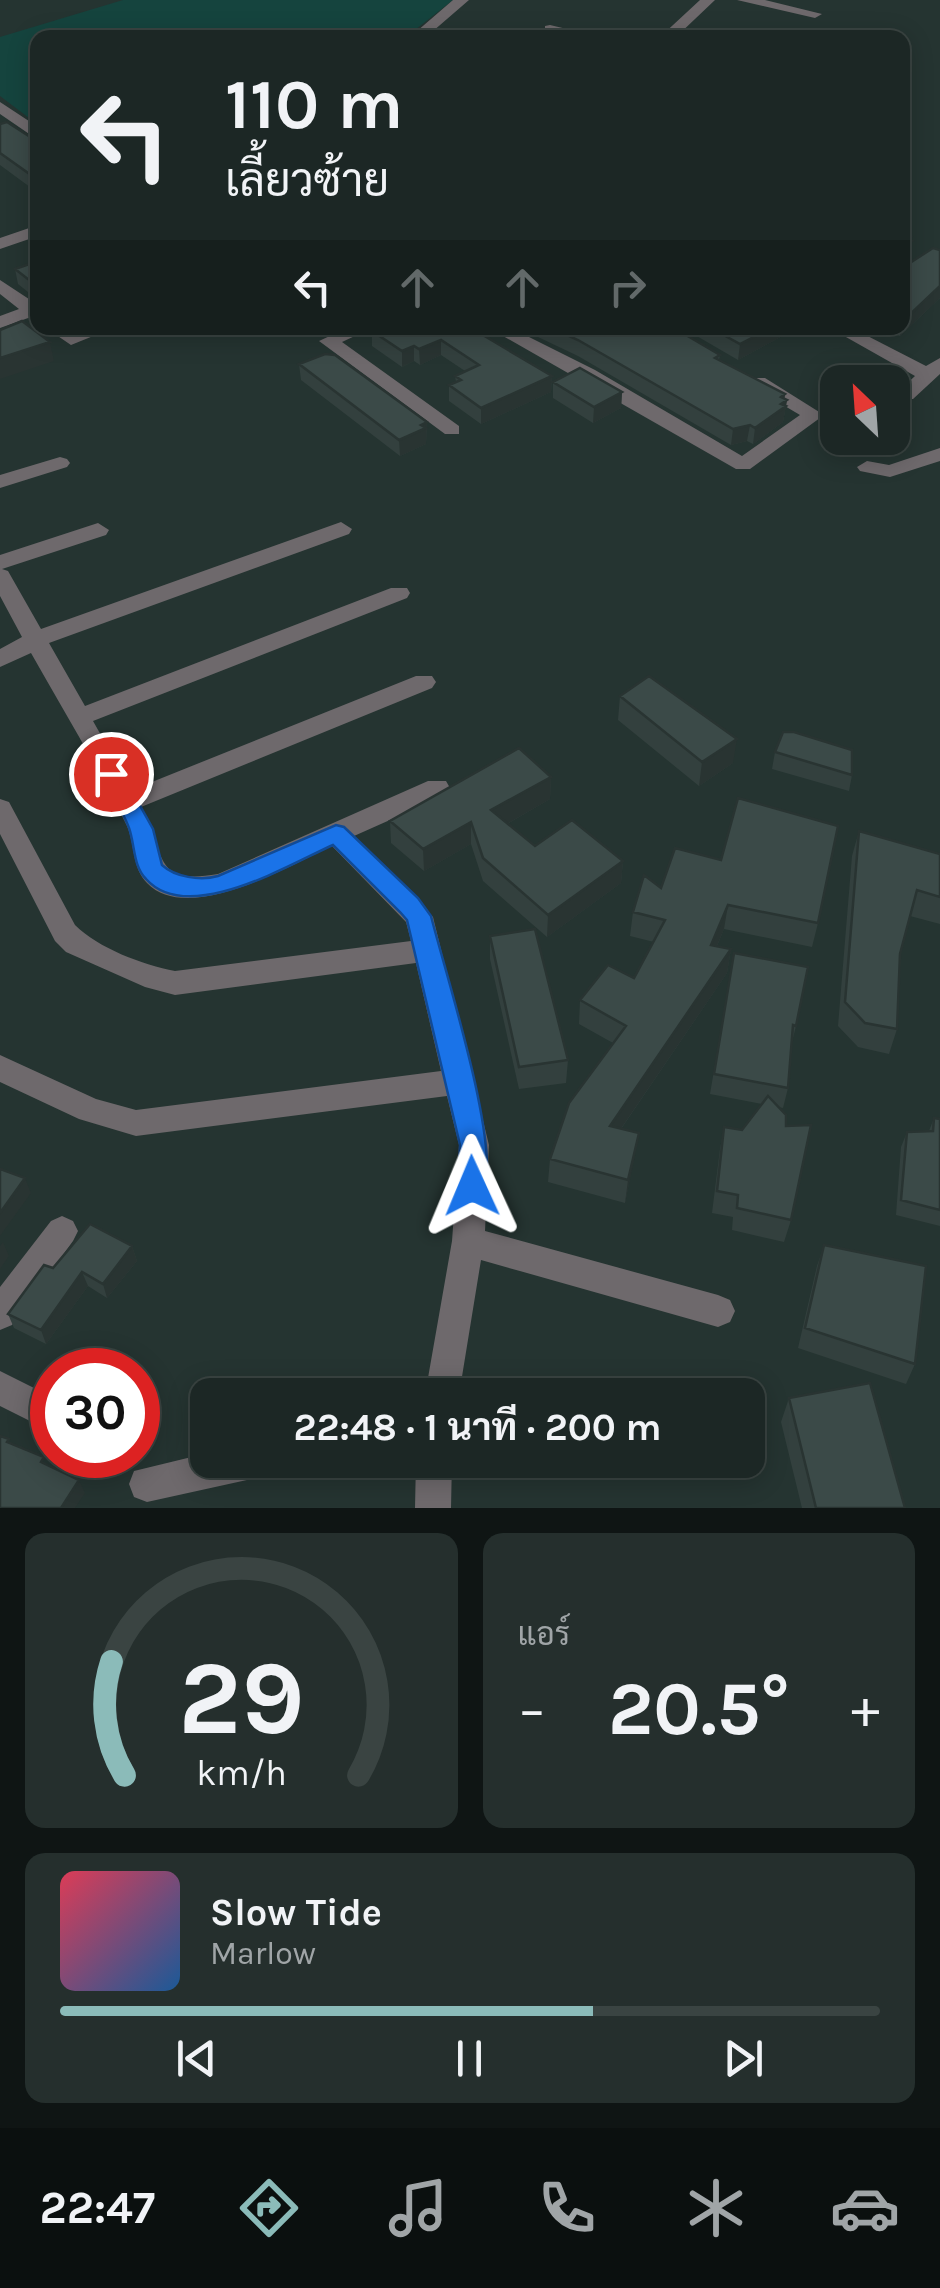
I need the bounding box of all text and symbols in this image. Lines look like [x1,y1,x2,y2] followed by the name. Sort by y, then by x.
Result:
[225,64,403,146] text: 110 m
[60,70,190,200] icon: left
[225,155,389,207] text: เลี้ยวซ้าย
[285,260,340,315] icon: left
[390,260,445,315] icon: ahead
[495,260,550,315] icon: ahead
[600,260,655,315] icon: right
[820,365,910,455] north arrow
[820,365,910,455] map controls
[69,732,154,817] pin
[84,747,139,802] icon: arrive
[420,1134,524,1238] position arrow
[30,1348,160,1478] speed limit sign: 30
[294,1405,661,1450] text: 22:48 · 1 นาที · 200 m
[518,1616,570,1653] text: แอร์
[178,1638,304,1759] text: 29
[608,1665,790,1753] text: 20.5°
[518,1677,546,1741] text: −
[851,1677,880,1741] text: +
[196,1752,287,1794] text: km/h
[210,1890,382,1935] text: Slow Tide
[210,1935,316,1972] text: Marlow
[169,2031,224,2086] icon: previous
[442,2031,497,2086] icon: pause
[716,2031,771,2086] icon: next
[234,2173,304,2243] icon: directions
[383,2173,453,2243] icon: music
[532,2173,602,2243] icon: phone
[681,2173,751,2243] icon: climate
[830,2173,900,2243] icon: car
[40,2182,155,2234] text: 22:47

